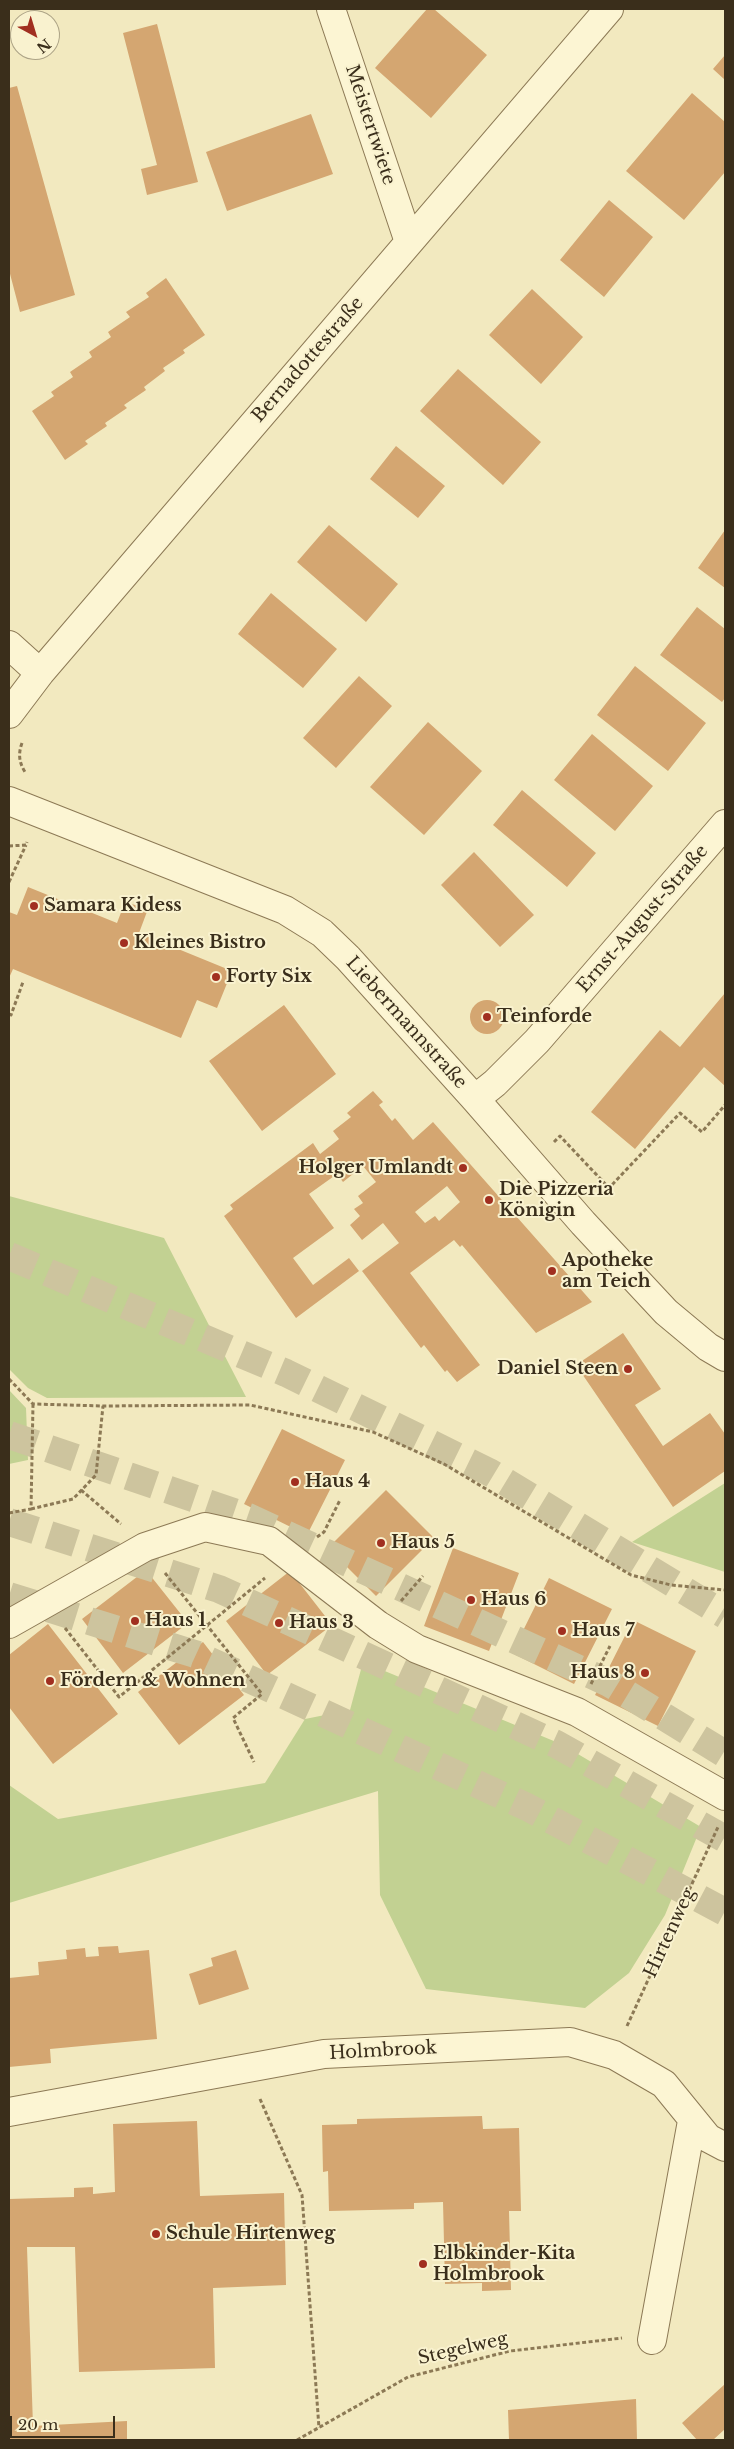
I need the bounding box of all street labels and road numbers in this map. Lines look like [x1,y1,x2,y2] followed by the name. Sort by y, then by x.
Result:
[340,62,400,188] street label: Meistertwiete
[248,293,368,427] street label: Bernadottestraße
[573,841,713,997] street label: Ernst-August-Straße
[341,952,471,1094] street label: Liebermannstraße
[640,1885,700,1981] street label: Hirtenweg
[329,2037,437,2065] street label: Holmbrook
[416,2328,510,2370] street label: Stegelweg

